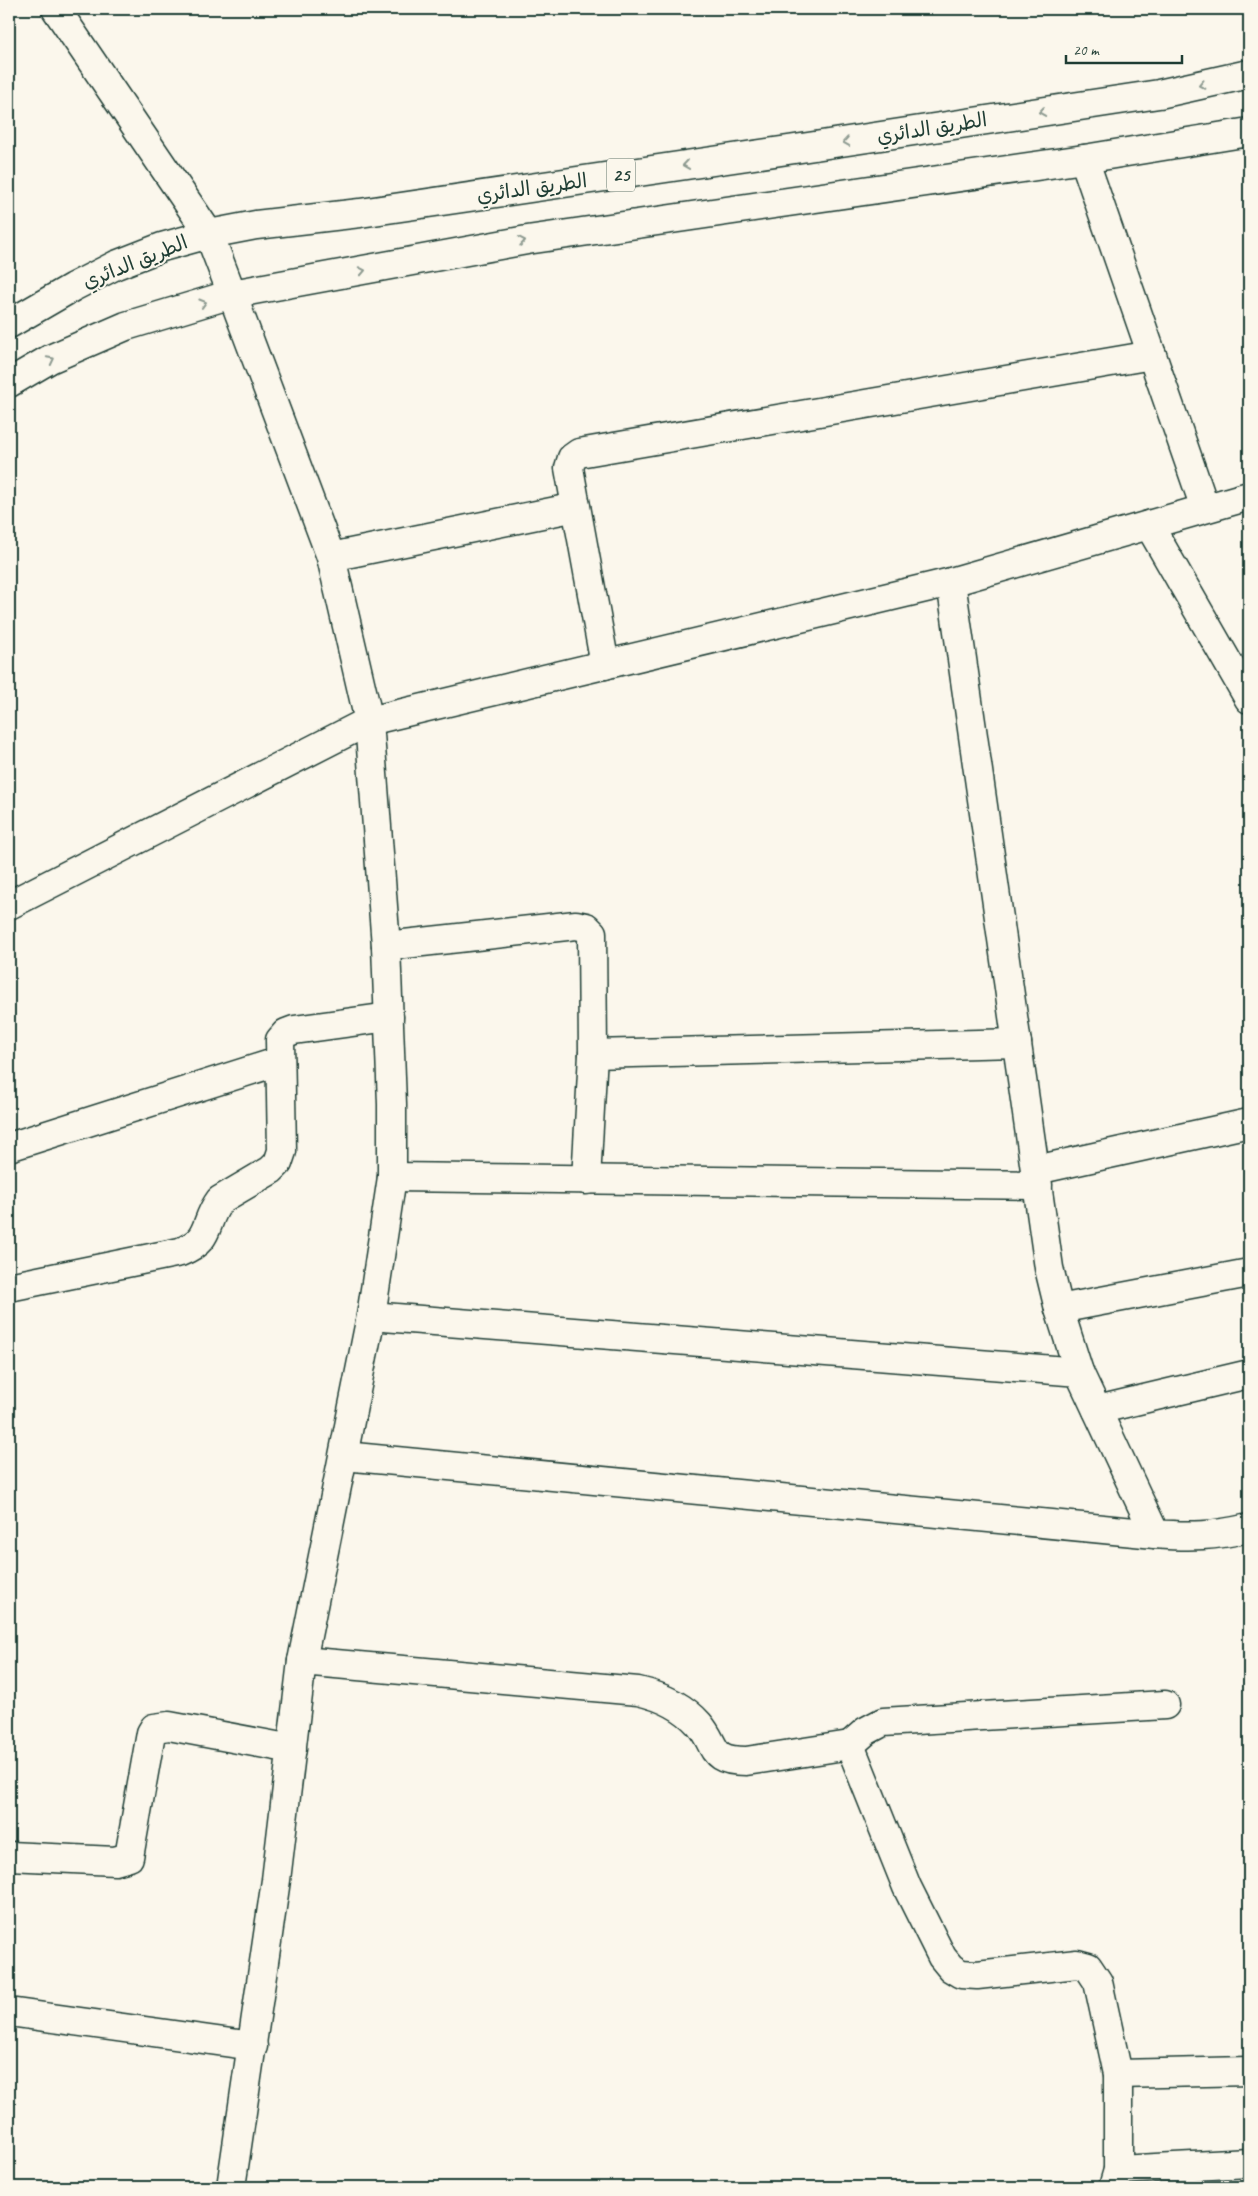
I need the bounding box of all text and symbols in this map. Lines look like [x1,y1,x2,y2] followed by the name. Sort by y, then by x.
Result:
[1066,32,1182,64] scale bar
[1073,41,1100,60] text: 20 m
[1197,79,1206,90] one-way arrow
[1037,106,1046,116] one-way arrow
[875,107,989,151] street label: الطريق الدائري
[842,136,851,146] one-way arrow
[607,158,635,192] road number: 25
[681,160,690,170] one-way arrow
[475,168,589,210] street label: الطريق الدائري
[79,230,192,296] street label: الطريق الدائري
[518,237,526,247] one-way arrow
[358,267,367,277] one-way arrow
[199,298,207,308] one-way arrow
[46,355,55,366] one-way arrow

